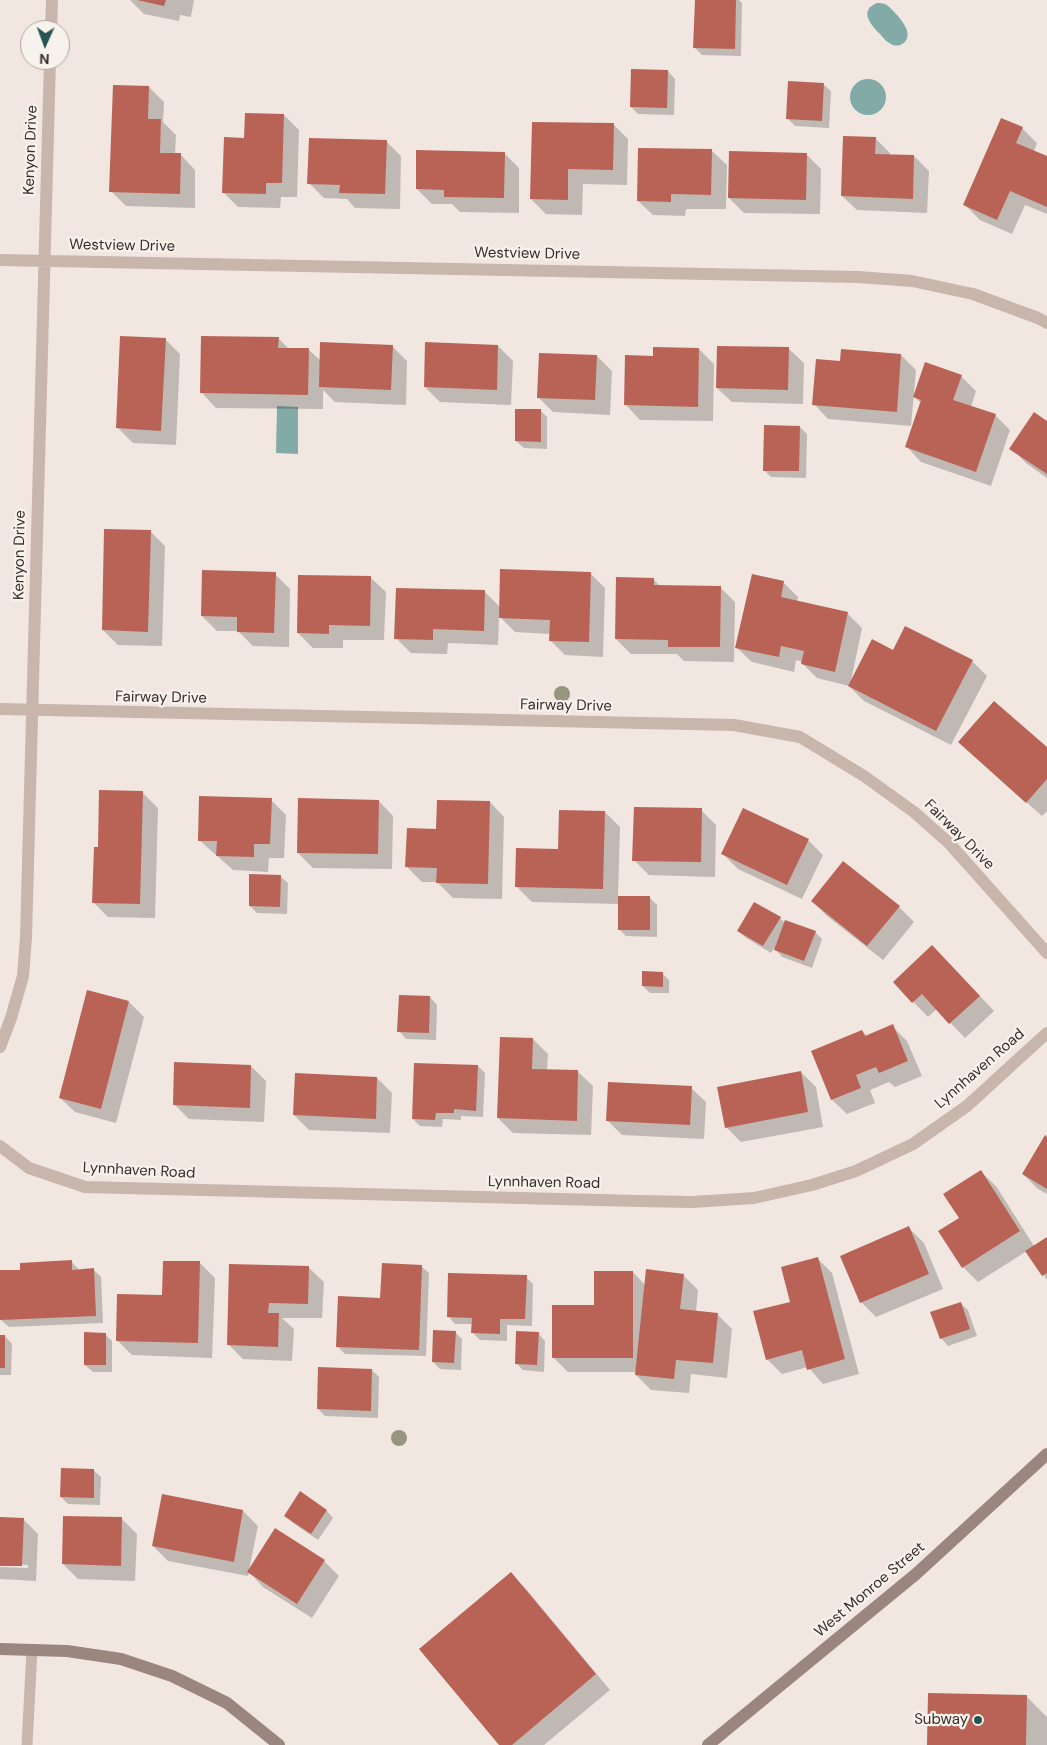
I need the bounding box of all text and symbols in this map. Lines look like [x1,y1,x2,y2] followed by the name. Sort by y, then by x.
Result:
[20,20,70,70] north arrow
[39,50,50,68] text: N
[20,105,42,195] street label: Kenyon Drive
[69,236,175,256] street label: Westview Drive
[474,244,580,264] street label: Westview Drive
[10,510,30,600] street label: Kenyon Drive
[115,688,207,708] street label: Fairway Drive
[520,696,612,716] street label: Fairway Drive
[920,796,998,874] street label: Fairway Drive
[932,1025,1028,1113] street label: Lynnhaven Road
[82,1159,196,1183] street label: Lynnhaven Road
[488,1173,600,1193] street label: Lynnhaven Road
[811,1539,929,1641] street label: West Monroe Street
[914,1711,968,1729] place label: Subway
[972,1714,984,1726] marker: Subway

